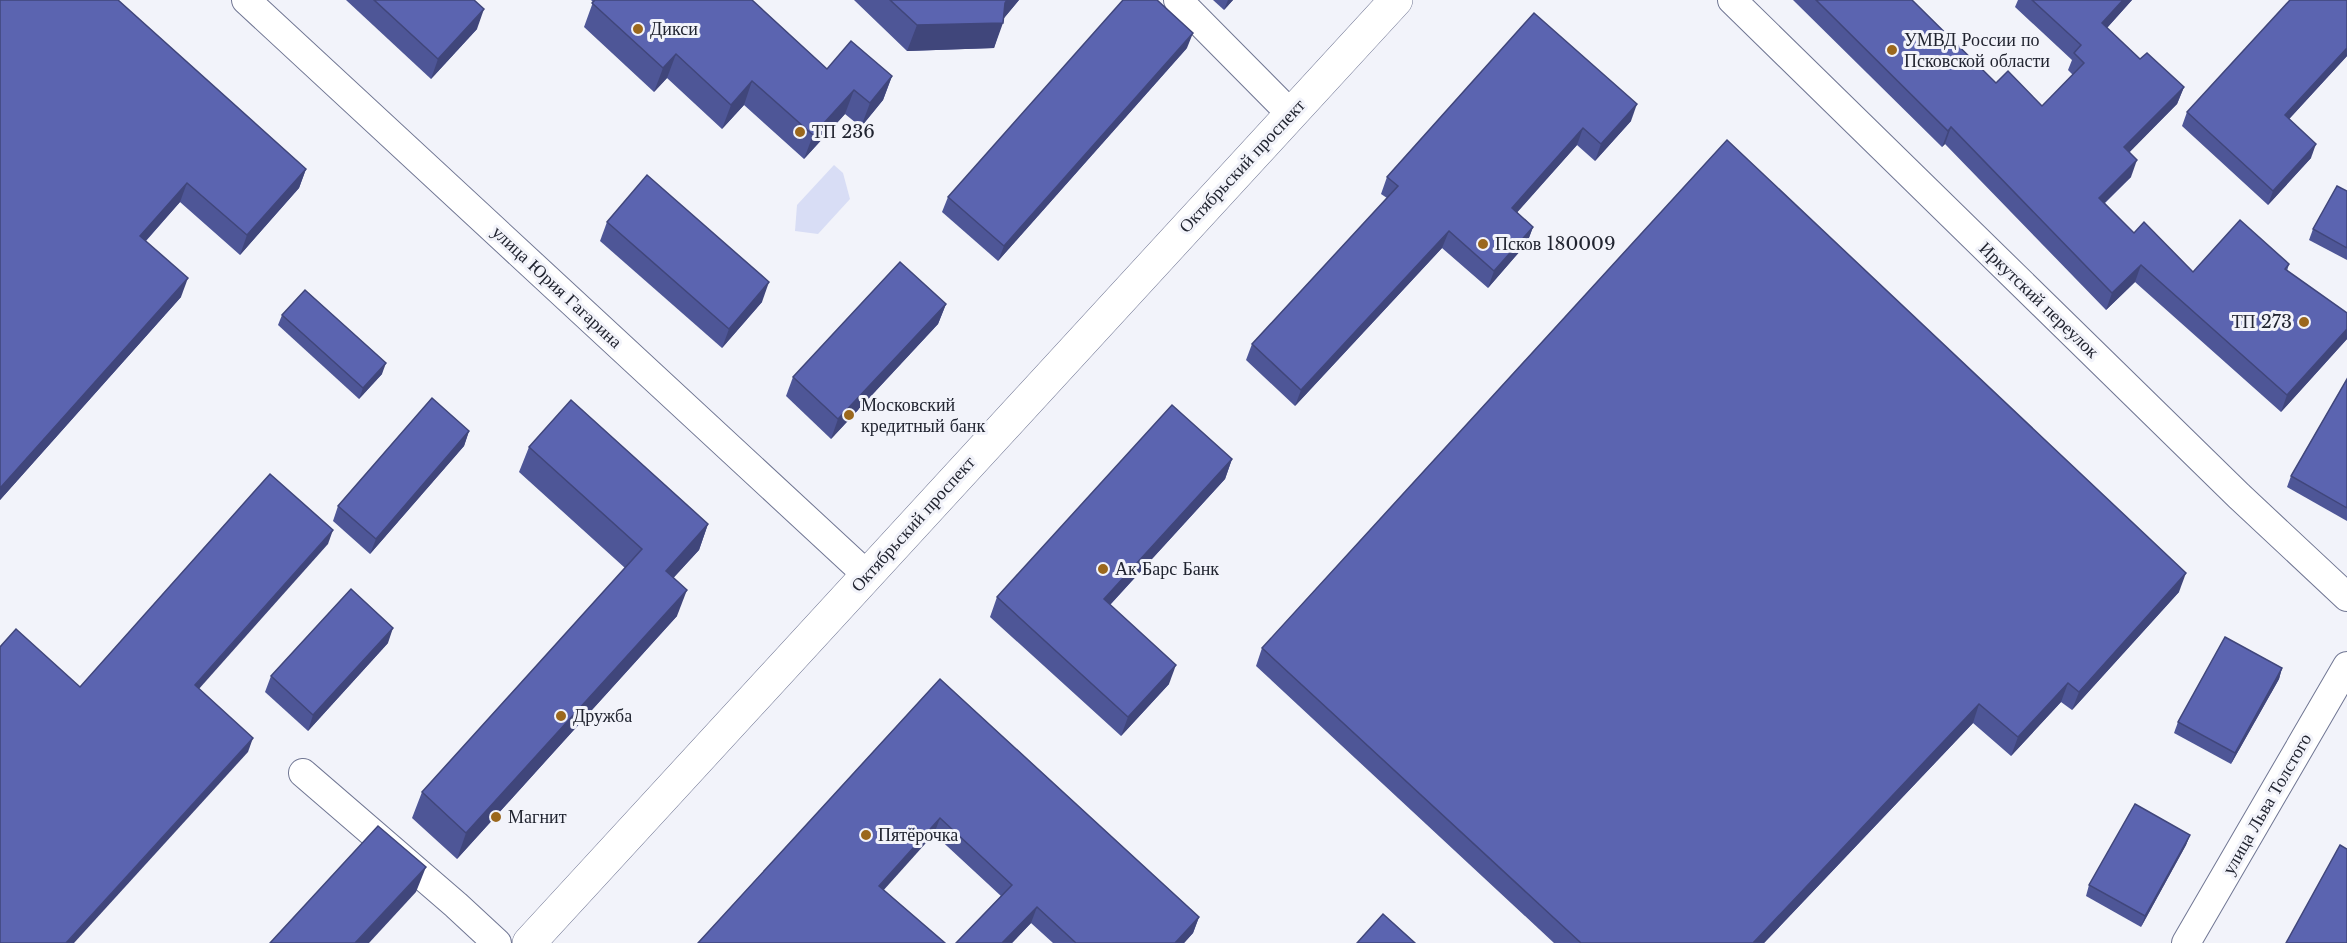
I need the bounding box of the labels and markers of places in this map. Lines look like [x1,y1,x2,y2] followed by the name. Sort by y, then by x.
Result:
[650,18,698,40] place label: Дикси
[631,22,645,36] marker: Дикси
[1904,29,2050,72] place label: УМВД России по Псковской области
[1885,43,1899,57] marker: УМВД России по Псковской области
[812,121,875,143] place label: ТП 236
[793,125,807,139] marker: ТП 236
[1495,233,1616,255] place label: Псков 180009
[1476,237,1490,251] marker: Псков 180009
[2232,311,2292,333] place label: ТП 273
[2297,315,2311,329] marker: ТП 273
[861,394,985,437] place label: Московский кредитный банк
[842,408,856,422] marker: Московский кредитный банк
[1115,558,1219,580] place label: Ак Барс Банк
[1096,562,1110,576] marker: Ак Барс Банк
[573,705,632,727] place label: Дружба
[554,709,568,723] marker: Дружба
[508,806,567,828] place label: Магнит
[489,810,503,824] marker: Магнит
[878,824,958,846] place label: Пятёрочка
[859,828,873,842] marker: Пятёрочка

